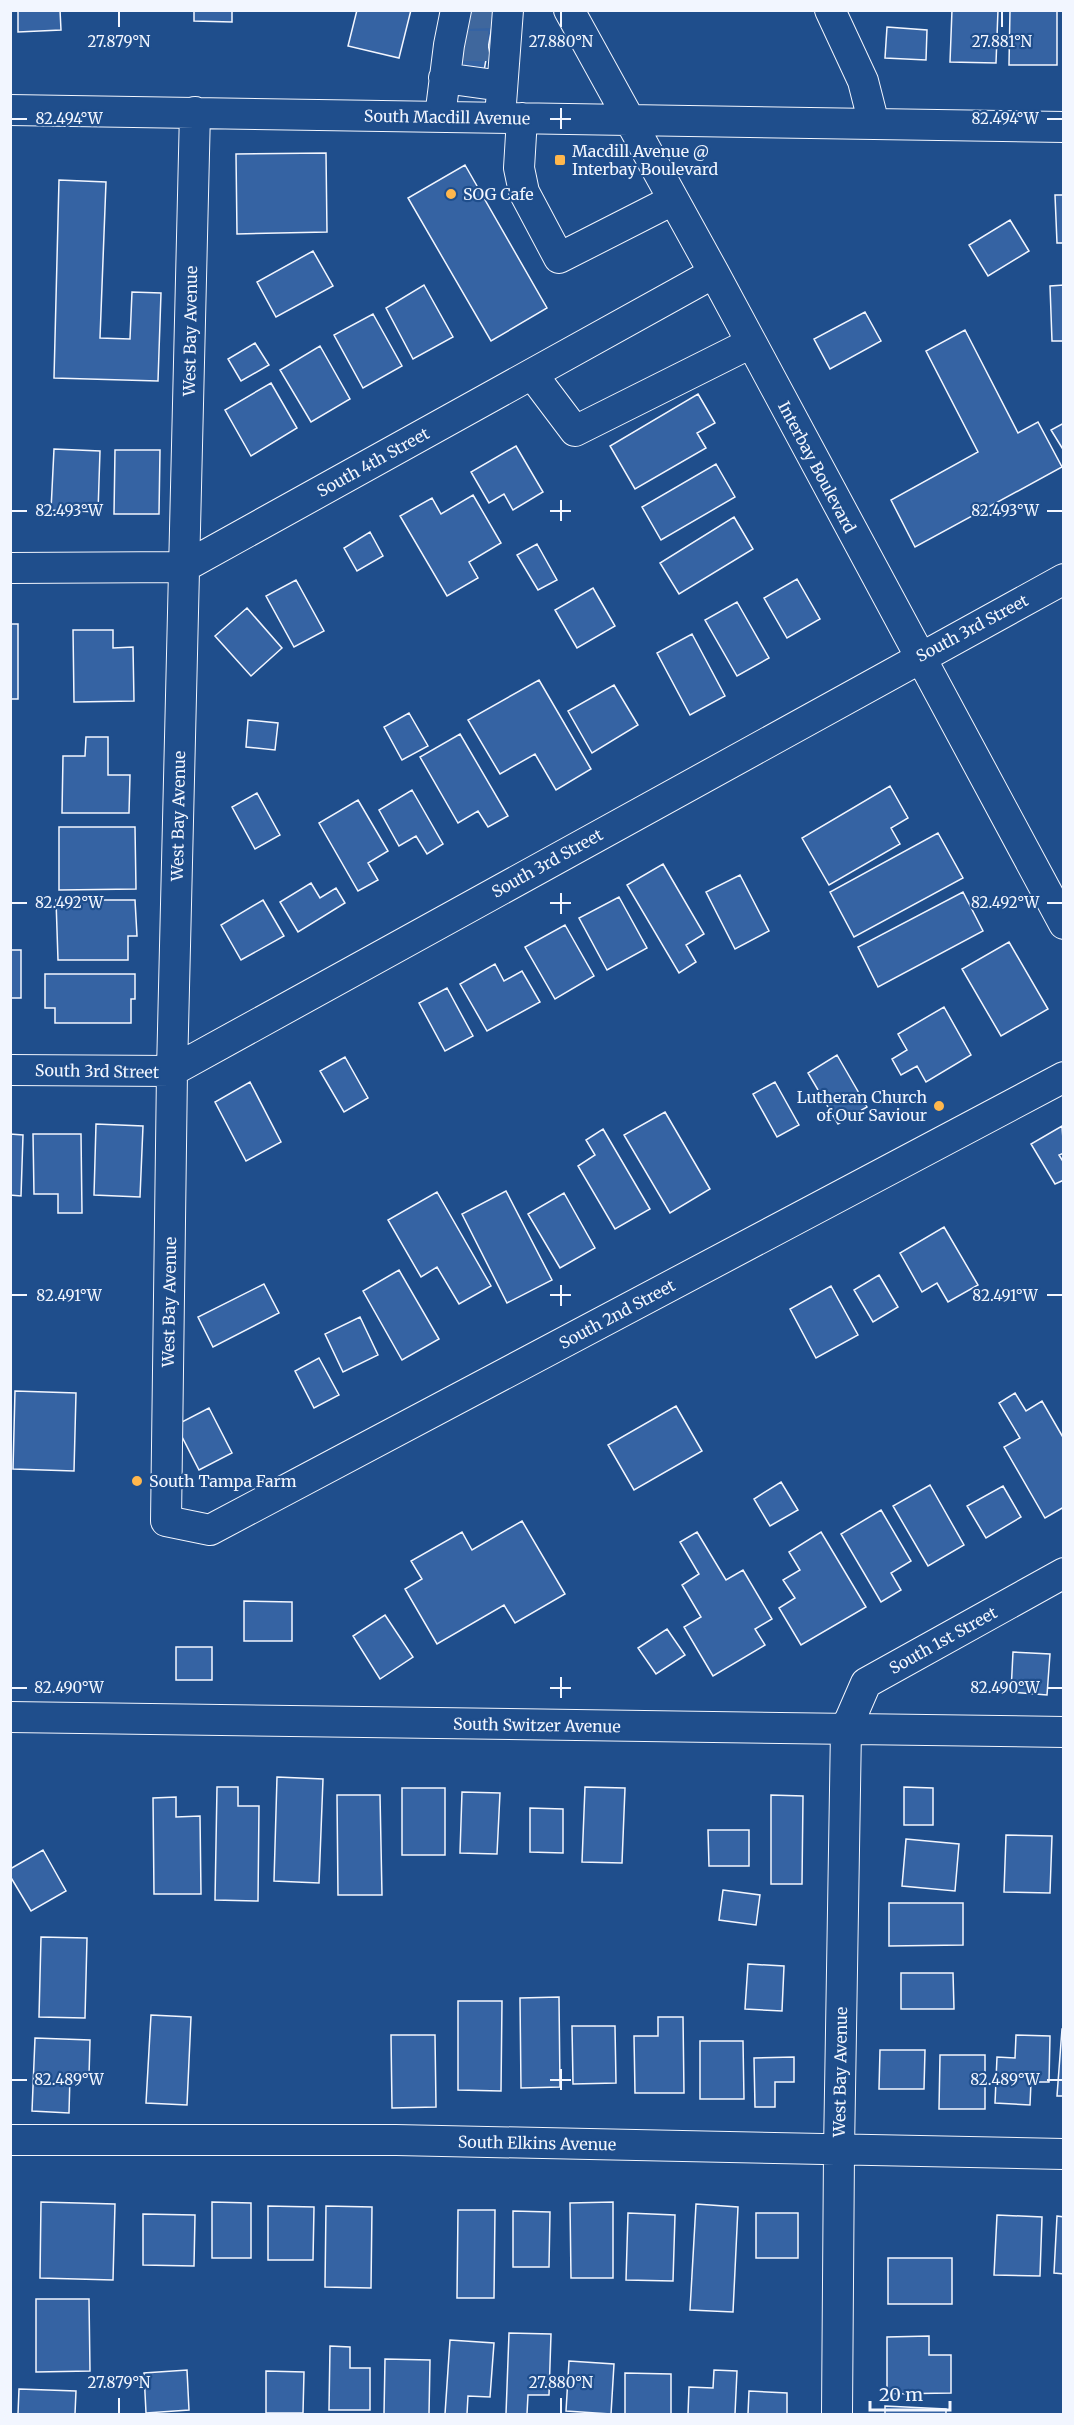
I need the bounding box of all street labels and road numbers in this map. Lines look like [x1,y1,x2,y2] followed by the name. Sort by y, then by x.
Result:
[364,106,530,128] street label: South Macdill Avenue
[179,266,201,397] street label: West Bay Avenue
[774,398,860,537] street label: Interbay Boulevard
[313,423,433,501] street label: South 4th Street
[913,590,1032,666] street label: South 3rd Street
[167,751,189,882] street label: West Bay Avenue
[488,824,607,902] street label: South 3rd Street
[35,1060,160,1082] street label: South 3rd Street
[158,1237,180,1368] street label: West Bay Avenue
[556,1275,679,1353] street label: South 2nd Street
[886,1602,1001,1678] street label: South 1st Street
[453,1714,621,1736] street label: South Switzer Avenue
[829,2007,851,2138] street label: West Bay Avenue
[458,2132,616,2154] street label: South Elkins Avenue

